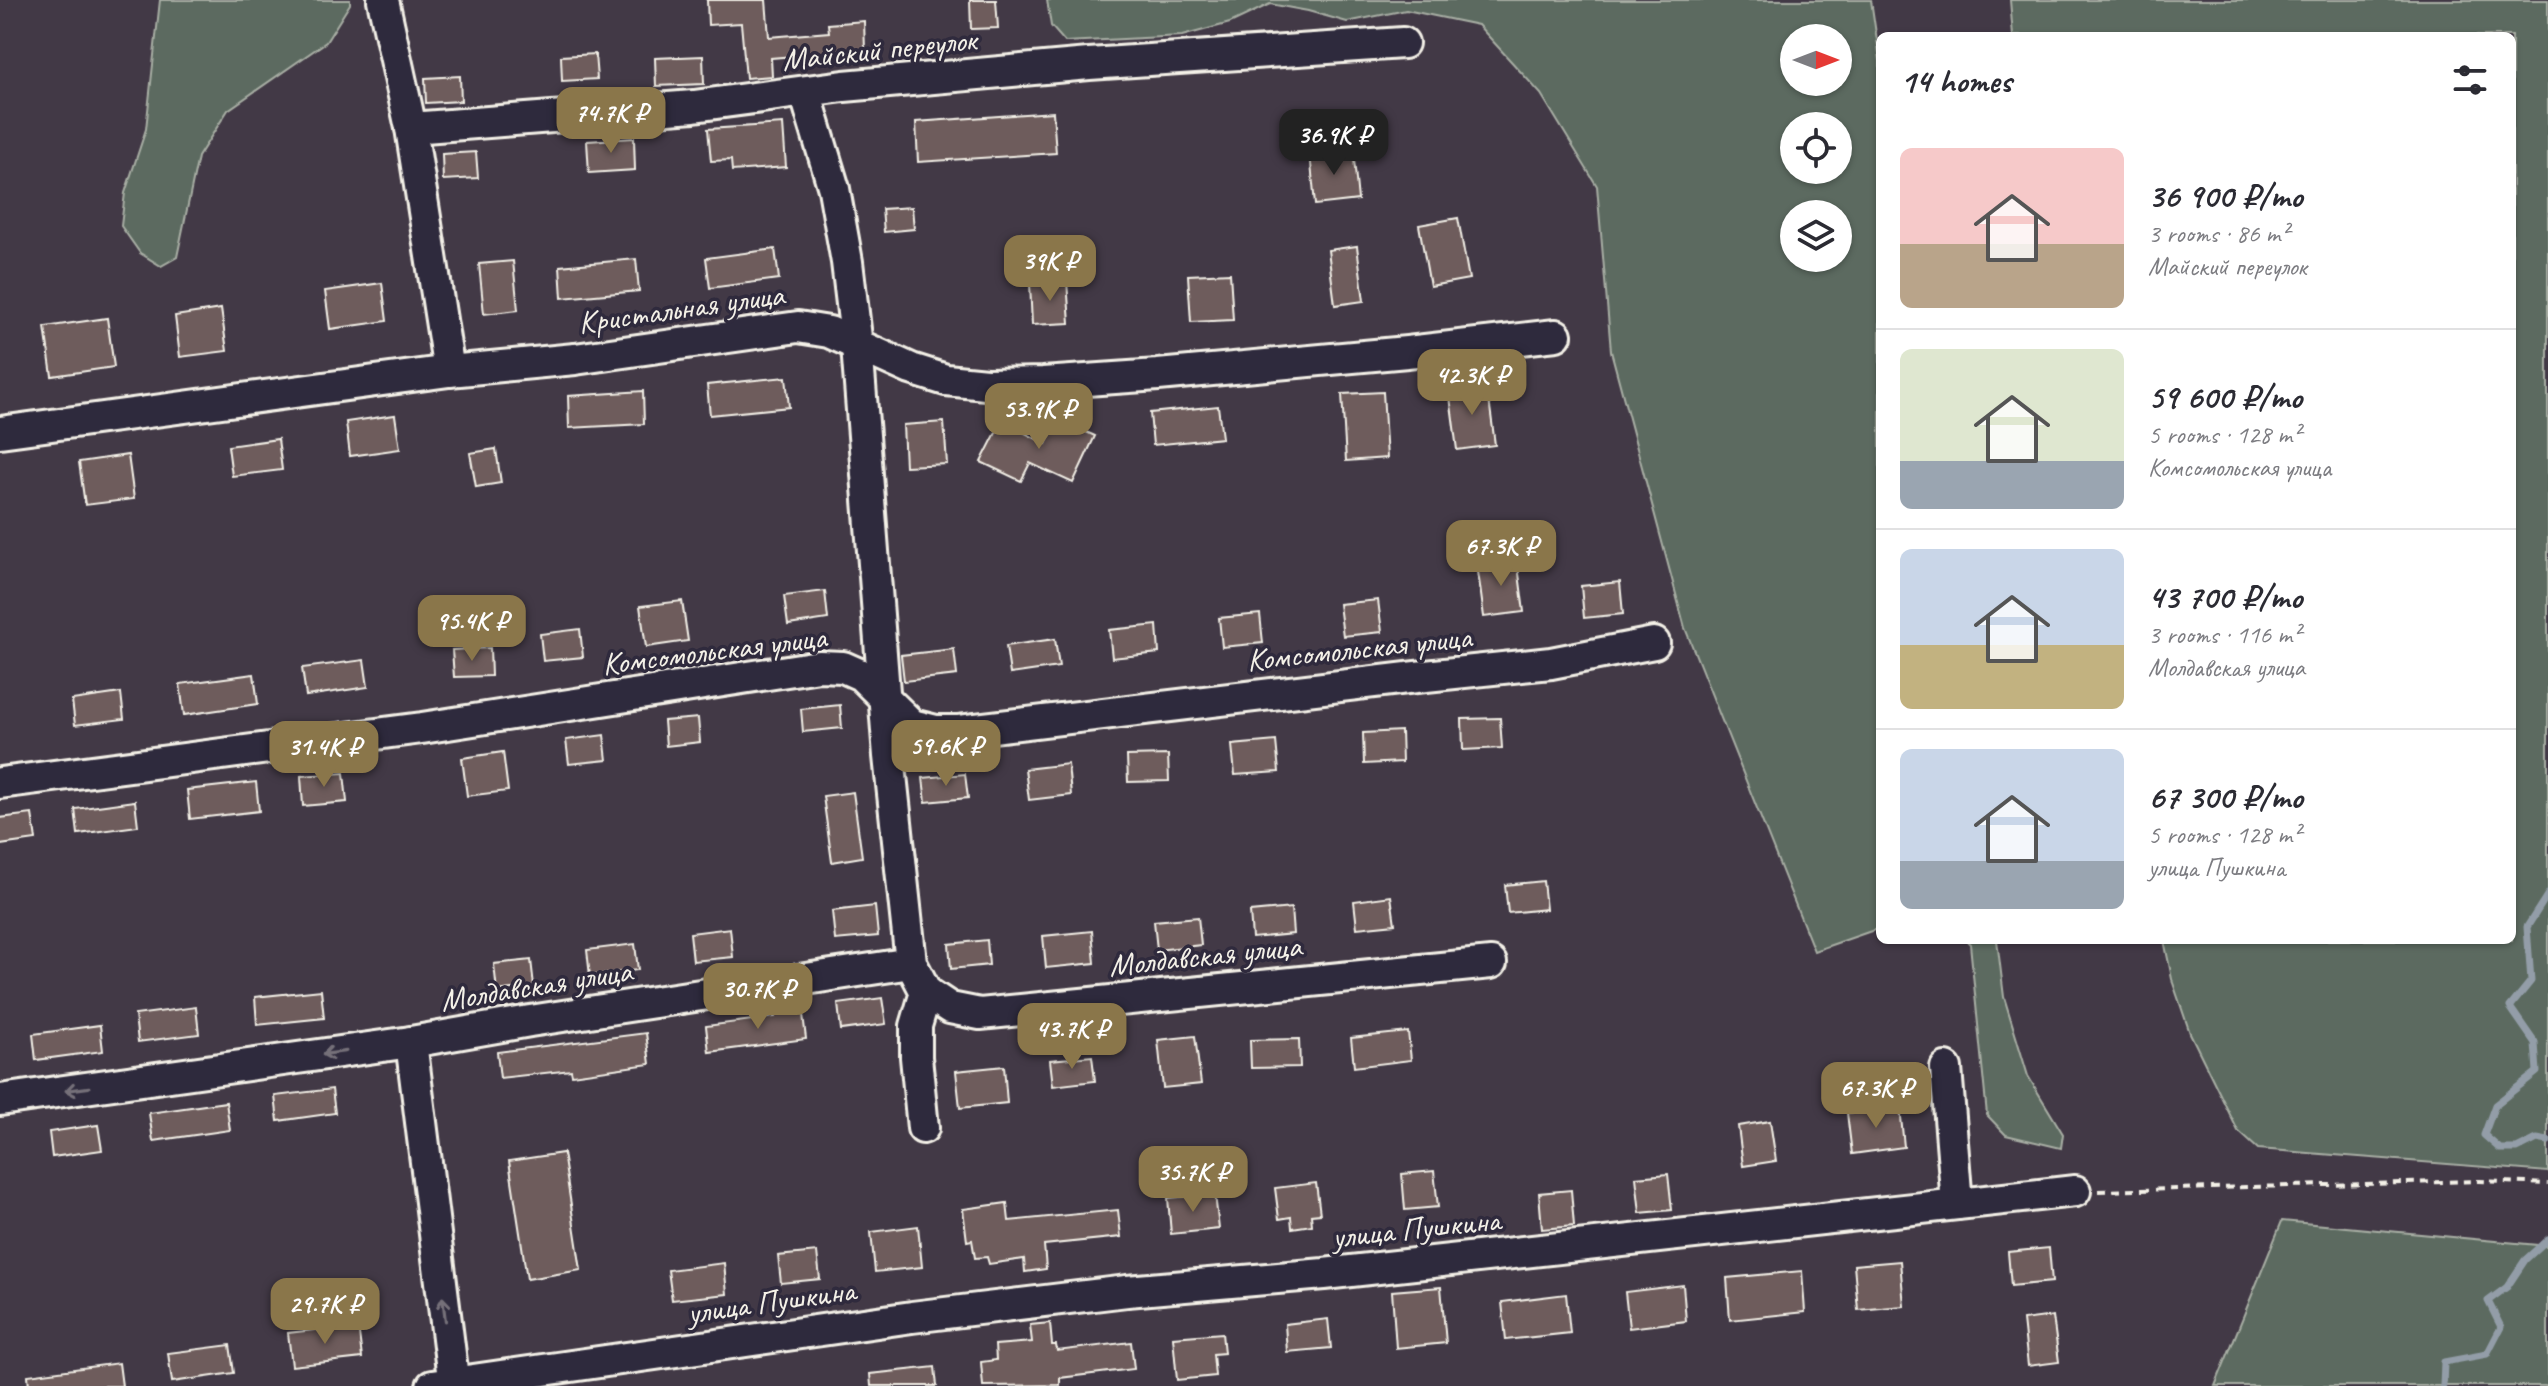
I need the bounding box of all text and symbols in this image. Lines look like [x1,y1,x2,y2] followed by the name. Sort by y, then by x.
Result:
[780,19,981,80] street label: Майский переулок
[1780,24,1852,96] north arrow
[1780,24,1852,272] map controls
[2448,58,2492,102] icon: filters
[1900,59,2011,102] text: 14 homes
[537,87,685,155] pin: 74.7K ₽
[575,96,647,129] text: 74.7K ₽
[1260,109,1408,177] pin: 36.9K ₽
[1780,112,1852,184] button: locate
[1297,118,1371,151] text: 36.9K ₽
[2148,174,2302,217] text: 36 900 ₽/mo
[1964,180,2060,276] icon: home
[1780,200,1852,272] button: layers
[2148,217,2289,250] text: 3 rooms · 86 m²
[994,235,1106,303] pin: 39K ₽
[1022,244,1078,277] text: 39K ₽
[2148,250,2307,283] text: Майский переулок
[576,273,789,343] street label: Кристальная улица
[1398,349,1546,417] pin: 42.3K ₽
[1435,358,1509,391] text: 42.3K ₽
[2148,375,2302,418] text: 59 600 ₽/mo
[1964,381,2060,477] icon: home
[965,383,1113,451] pin: 53.9K ₽
[1003,392,1075,425] text: 53.9K ₽
[2148,418,2300,451] text: 5 rooms · 128 m²
[2148,451,2331,484] text: Комсомольская улица
[1427,520,1575,588] pin: 67.3K ₽
[1464,529,1538,562] text: 67.3K ₽
[2148,575,2302,618] text: 43 700 ₽/mo
[1964,581,2060,677] icon: home
[398,595,546,663] pin: 95.4K ₽
[436,604,508,637] text: 95.4K ₽
[600,616,831,685] street label: Комсомольская улица
[1245,616,1475,681] street label: Комсомольская улица
[2148,618,2300,651] text: 3 rooms · 116 m²
[2148,651,2305,684] text: Молдавская улица
[872,720,1020,788] pin: 59.6K ₽
[250,721,398,789] pin: 31.4K ₽
[909,729,983,762] text: 59.6K ₽
[287,730,361,763] text: 31.4K ₽
[2148,775,2303,818] text: 67 300 ₽/mo
[1964,781,2060,877] icon: home
[2148,818,2300,851] text: 5 rooms · 128 m²
[2148,851,2285,884] text: улица Пушкина
[1107,925,1305,986] street label: Молдавская улица
[437,950,637,1021] street label: Молдавская улица
[684,963,832,1031] pin: 30.7K ₽
[721,972,795,1005] text: 30.7K ₽
[998,1003,1146,1071] pin: 43.7K ₽
[1035,1012,1109,1045] text: 43.7K ₽
[322,1046,347,1061] one-way arrow
[1802,1062,1950,1130] pin: 67.3K ₽
[1839,1071,1913,1104] text: 67.3K ₽
[64,1082,90,1097] one-way arrow
[1119,1146,1267,1214] pin: 35.7K ₽
[1157,1155,1229,1188] text: 35.7K ₽
[1328,1199,1505,1258] street label: улица Пушкина
[683,1269,860,1334] street label: улица Пушкина
[251,1278,399,1346] pin: 29.7K ₽
[289,1287,361,1320] text: 29.7K ₽
[437,1296,452,1322] one-way arrow

